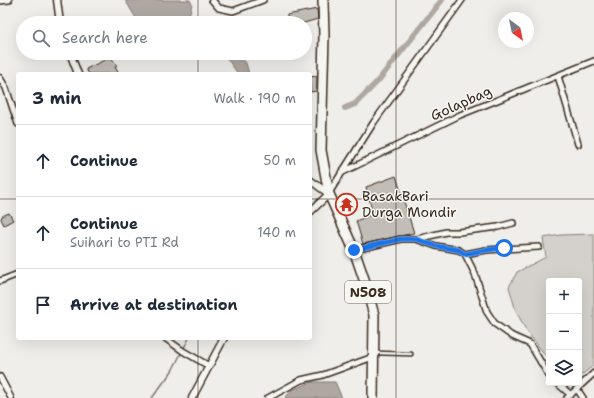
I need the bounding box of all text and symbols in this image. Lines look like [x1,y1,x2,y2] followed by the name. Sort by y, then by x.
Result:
[498,12,534,48] north arrow
[16,16,312,60] search box
[30,27,52,49] icon: search
[62,28,148,48] text: Search here
[428,82,494,124] street label: Golapbag
[32,87,82,109] text: 3 min
[214,90,296,107] text: Walk · 190 m
[32,150,54,172] icon: ahead
[70,151,138,171] text: Continue
[263,152,296,169] text: 50 m
[362,187,457,221] place label: BasakBari Durga Mondir
[334,191,360,217] temple icon: BasakBari Durga Mondir
[70,214,138,234] text: Continue
[32,222,54,244] icon: ahead
[257,224,296,241] text: 140 m
[70,234,179,251] text: Suihari to PTI Rd
[495,239,513,257] route start
[345,241,363,259] route end
[546,278,582,386] map controls
[546,278,582,314] button: +
[345,281,391,303] road number: N508
[32,294,54,316] icon: arrive
[70,295,238,315] text: Arrive at destination
[546,314,582,350] button: −
[546,350,582,386] button: layers

